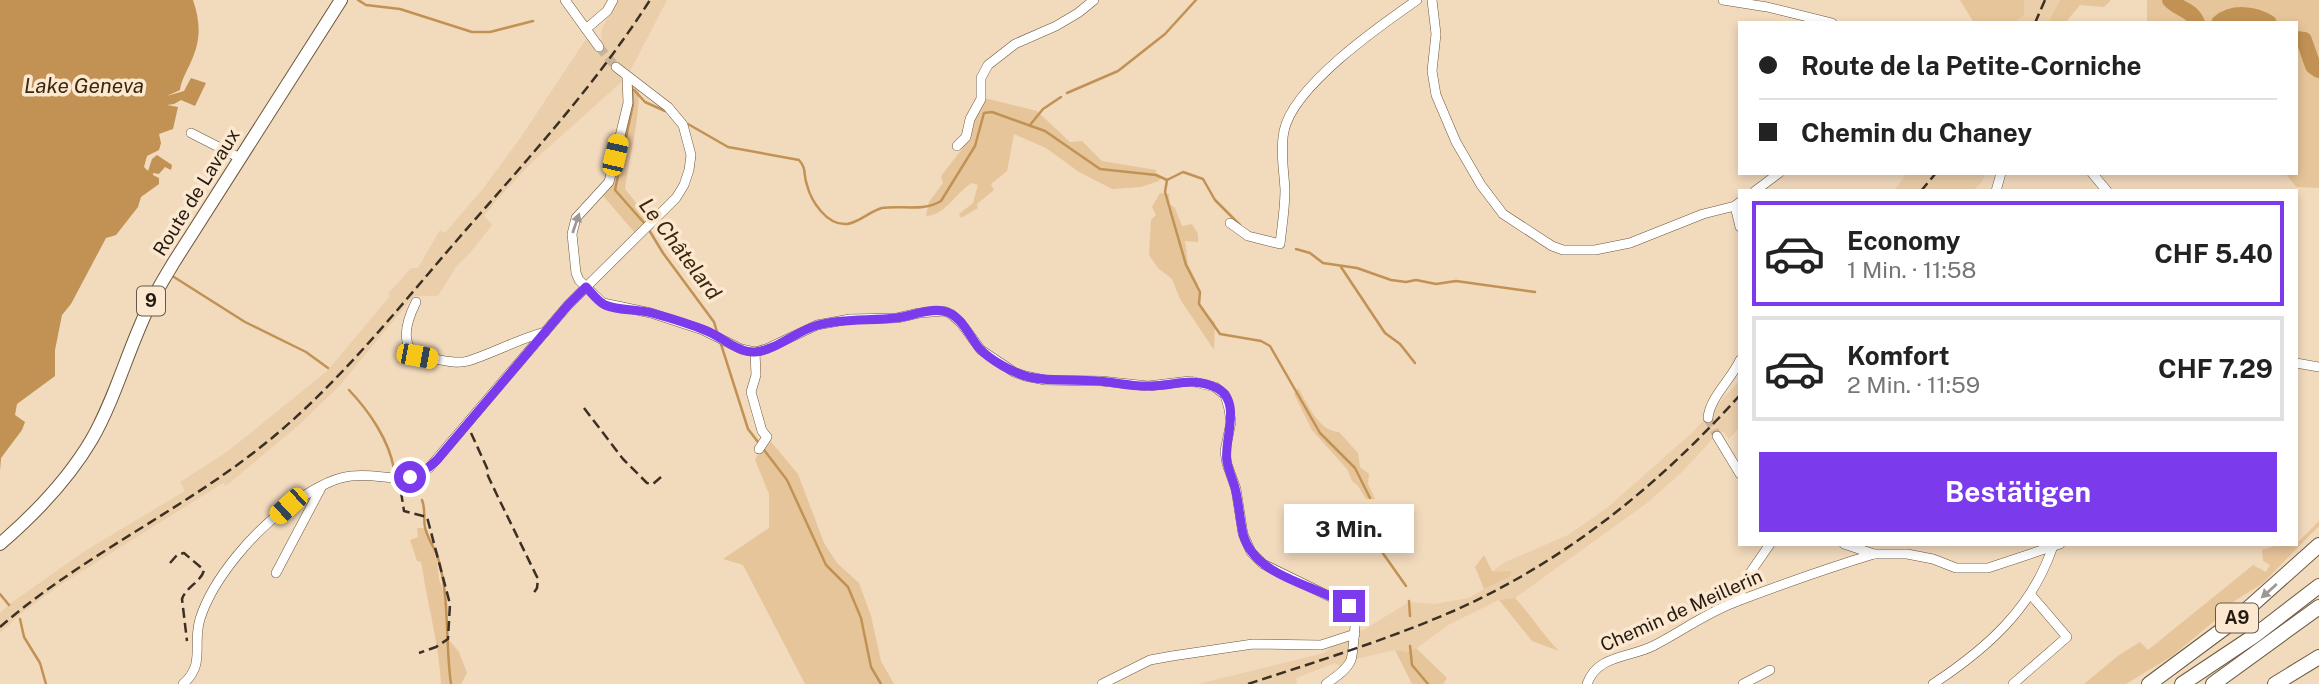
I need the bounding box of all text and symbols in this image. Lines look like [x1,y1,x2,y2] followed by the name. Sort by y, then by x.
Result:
[1801,50,2142,81] text: Route de la Petite-Corniche
[24,73,144,98] water label: Lake Geneva
[1801,117,2032,148] text: Chemin du Chaney
[148,124,244,260] street label: Route de Lavaux
[601,132,630,178] car
[634,193,727,304] water label: Le Châtelard
[571,213,582,234] one-way arrow
[1763,222,1826,285] icon: car
[1847,225,1960,256] text: Economy
[2154,238,2273,269] text: CHF 5.40
[1847,256,1976,283] text: 1 Min. · 11:58
[137,286,165,316] road number: 9
[1763,337,1826,400] icon: car
[1847,340,1949,371] text: Komfort
[395,342,440,370] car
[2158,353,2273,384] text: CHF 7.29
[1847,371,1980,398] text: 2 Min. · 11:59
[1759,452,2277,532] button: Bestätigen
[394,461,426,493] route start
[266,484,311,528] car
[1284,504,1414,554] callout: 3 Min.
[1315,515,1383,542] text: 3 Min.
[1597,564,1765,656] street label: Chemin de Meillerin
[2260,583,2278,599] one-way arrow
[1333,590,1365,622] route end
[2216,604,2258,632] road number: A9

